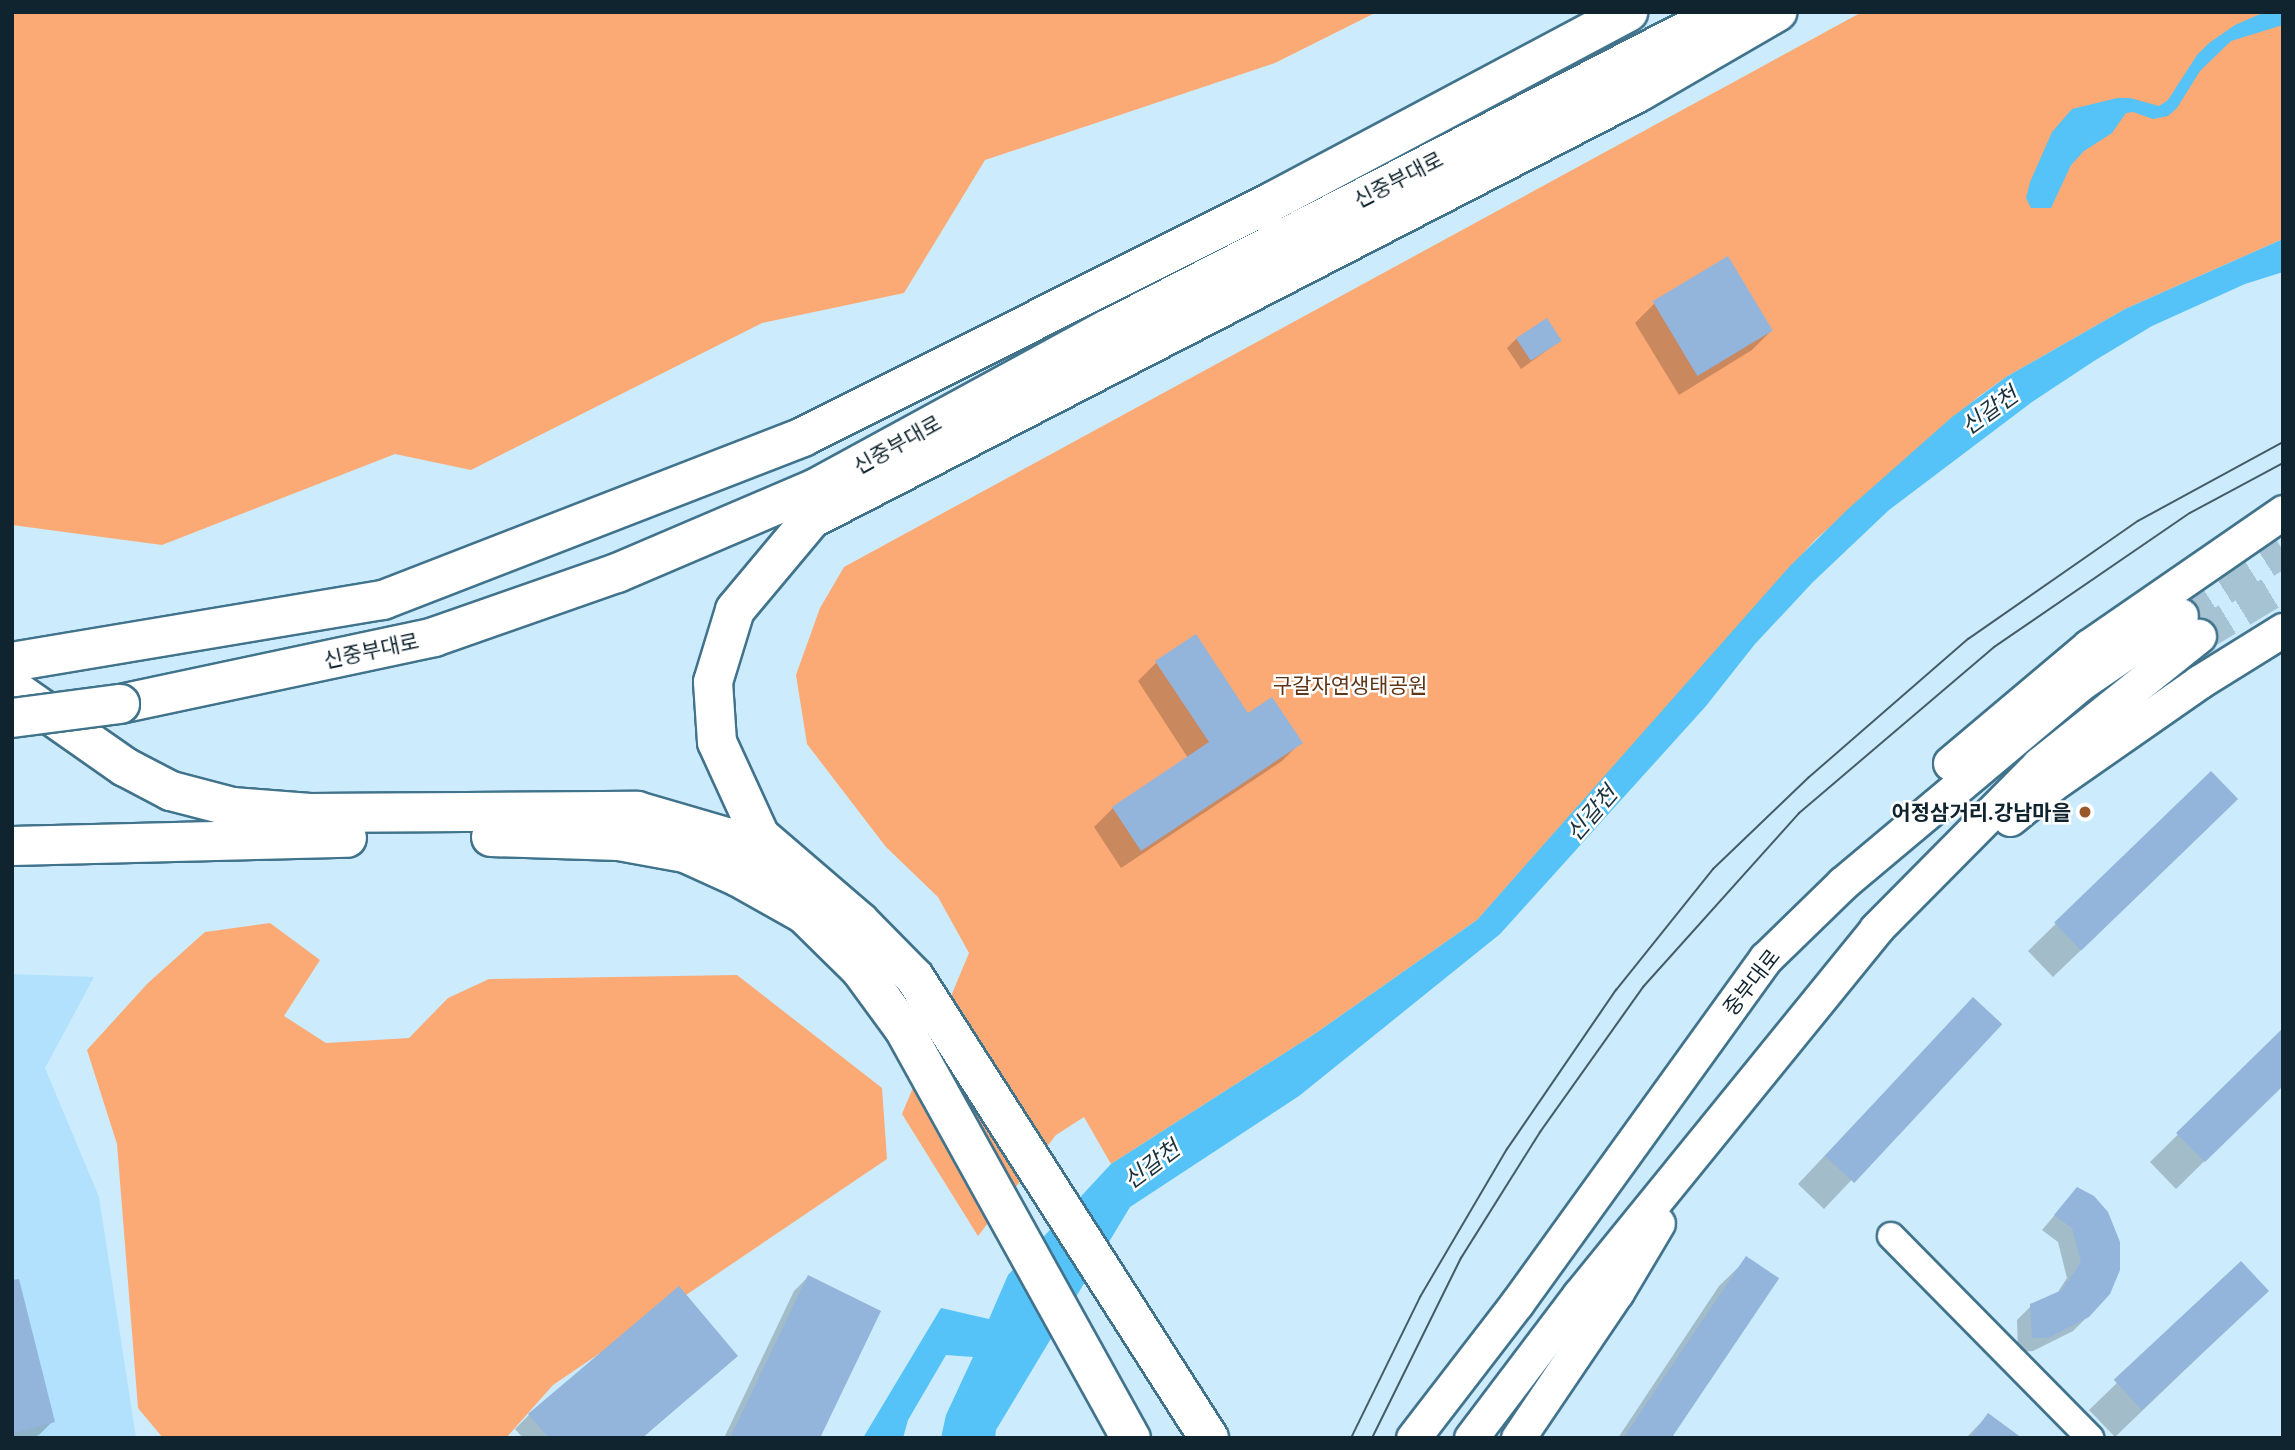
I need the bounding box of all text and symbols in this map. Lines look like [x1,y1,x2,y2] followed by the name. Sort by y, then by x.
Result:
[1349,146,1447,212] street label: 신중부대로
[1955,380,2023,440] water label: 신갈천
[849,410,945,478] street label: 신중부대로
[321,628,421,672] street label: 신중부대로
[1273,672,1427,698] park label: 구갈자연생태공원
[1560,780,1622,846] water label: 신갈천
[1891,799,2071,825] place label: 어정삼거리.강남마을
[2077,804,2093,820] marker: 어정삼거리.강남마을
[1717,944,1785,1020] street label: 중부대로
[1117,1134,1185,1194] water label: 신갈천

